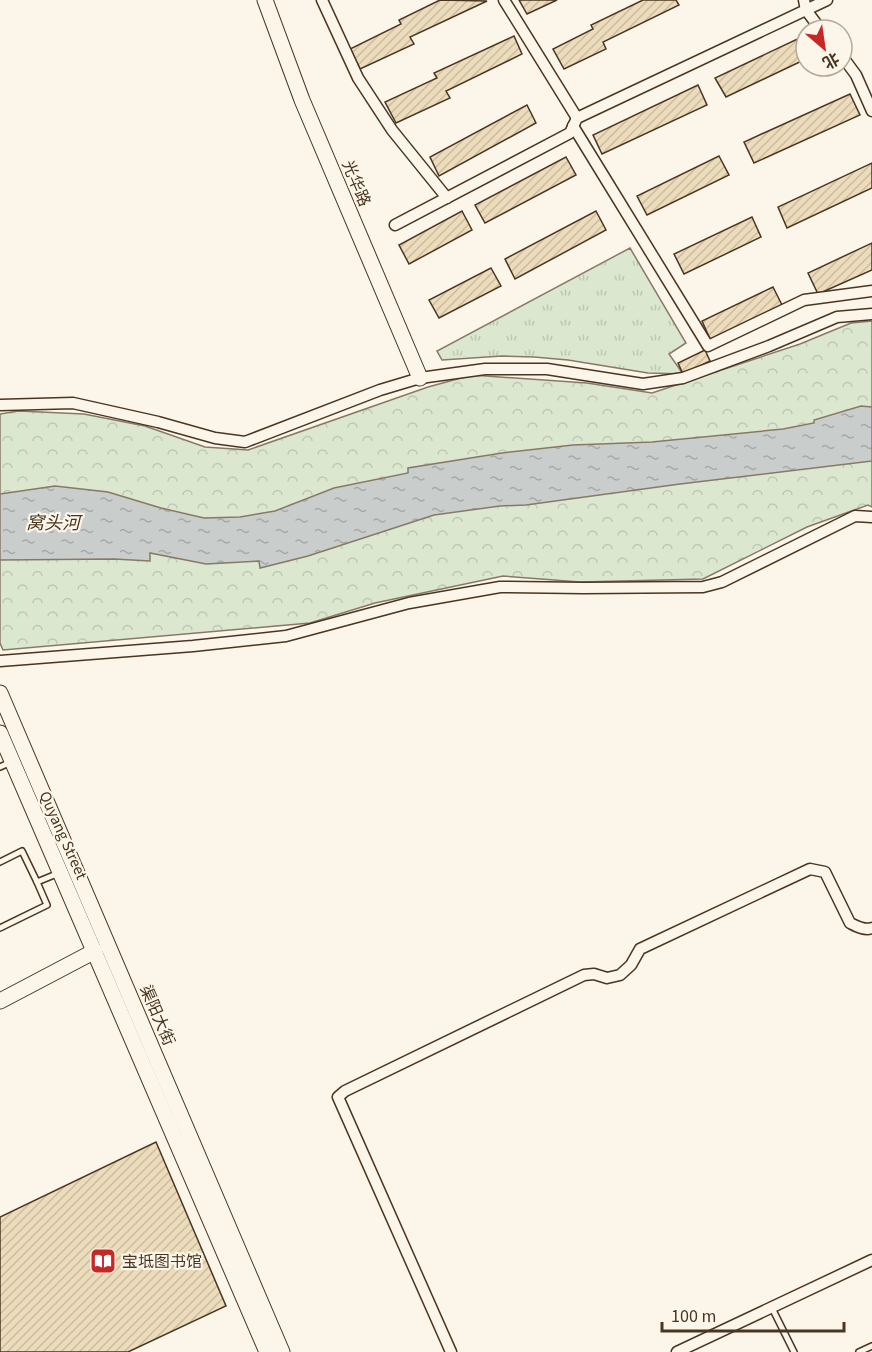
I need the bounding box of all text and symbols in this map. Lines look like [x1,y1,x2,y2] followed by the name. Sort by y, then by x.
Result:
[794,18,854,78] north arrow
[818,47,843,74] text: 北
[337,157,376,210] street label: 光华路
[26,511,83,536] water label: 窝头河
[34,788,93,884] street label: Quyang Street
[134,982,180,1049] street label: 渠阳大街
[88,1246,118,1276] library icon: 宝坻图书馆
[122,1251,202,1273] place label: 宝坻图书馆
[662,1295,844,1333] scale bar
[671,1304,716,1329] text: 100 m

